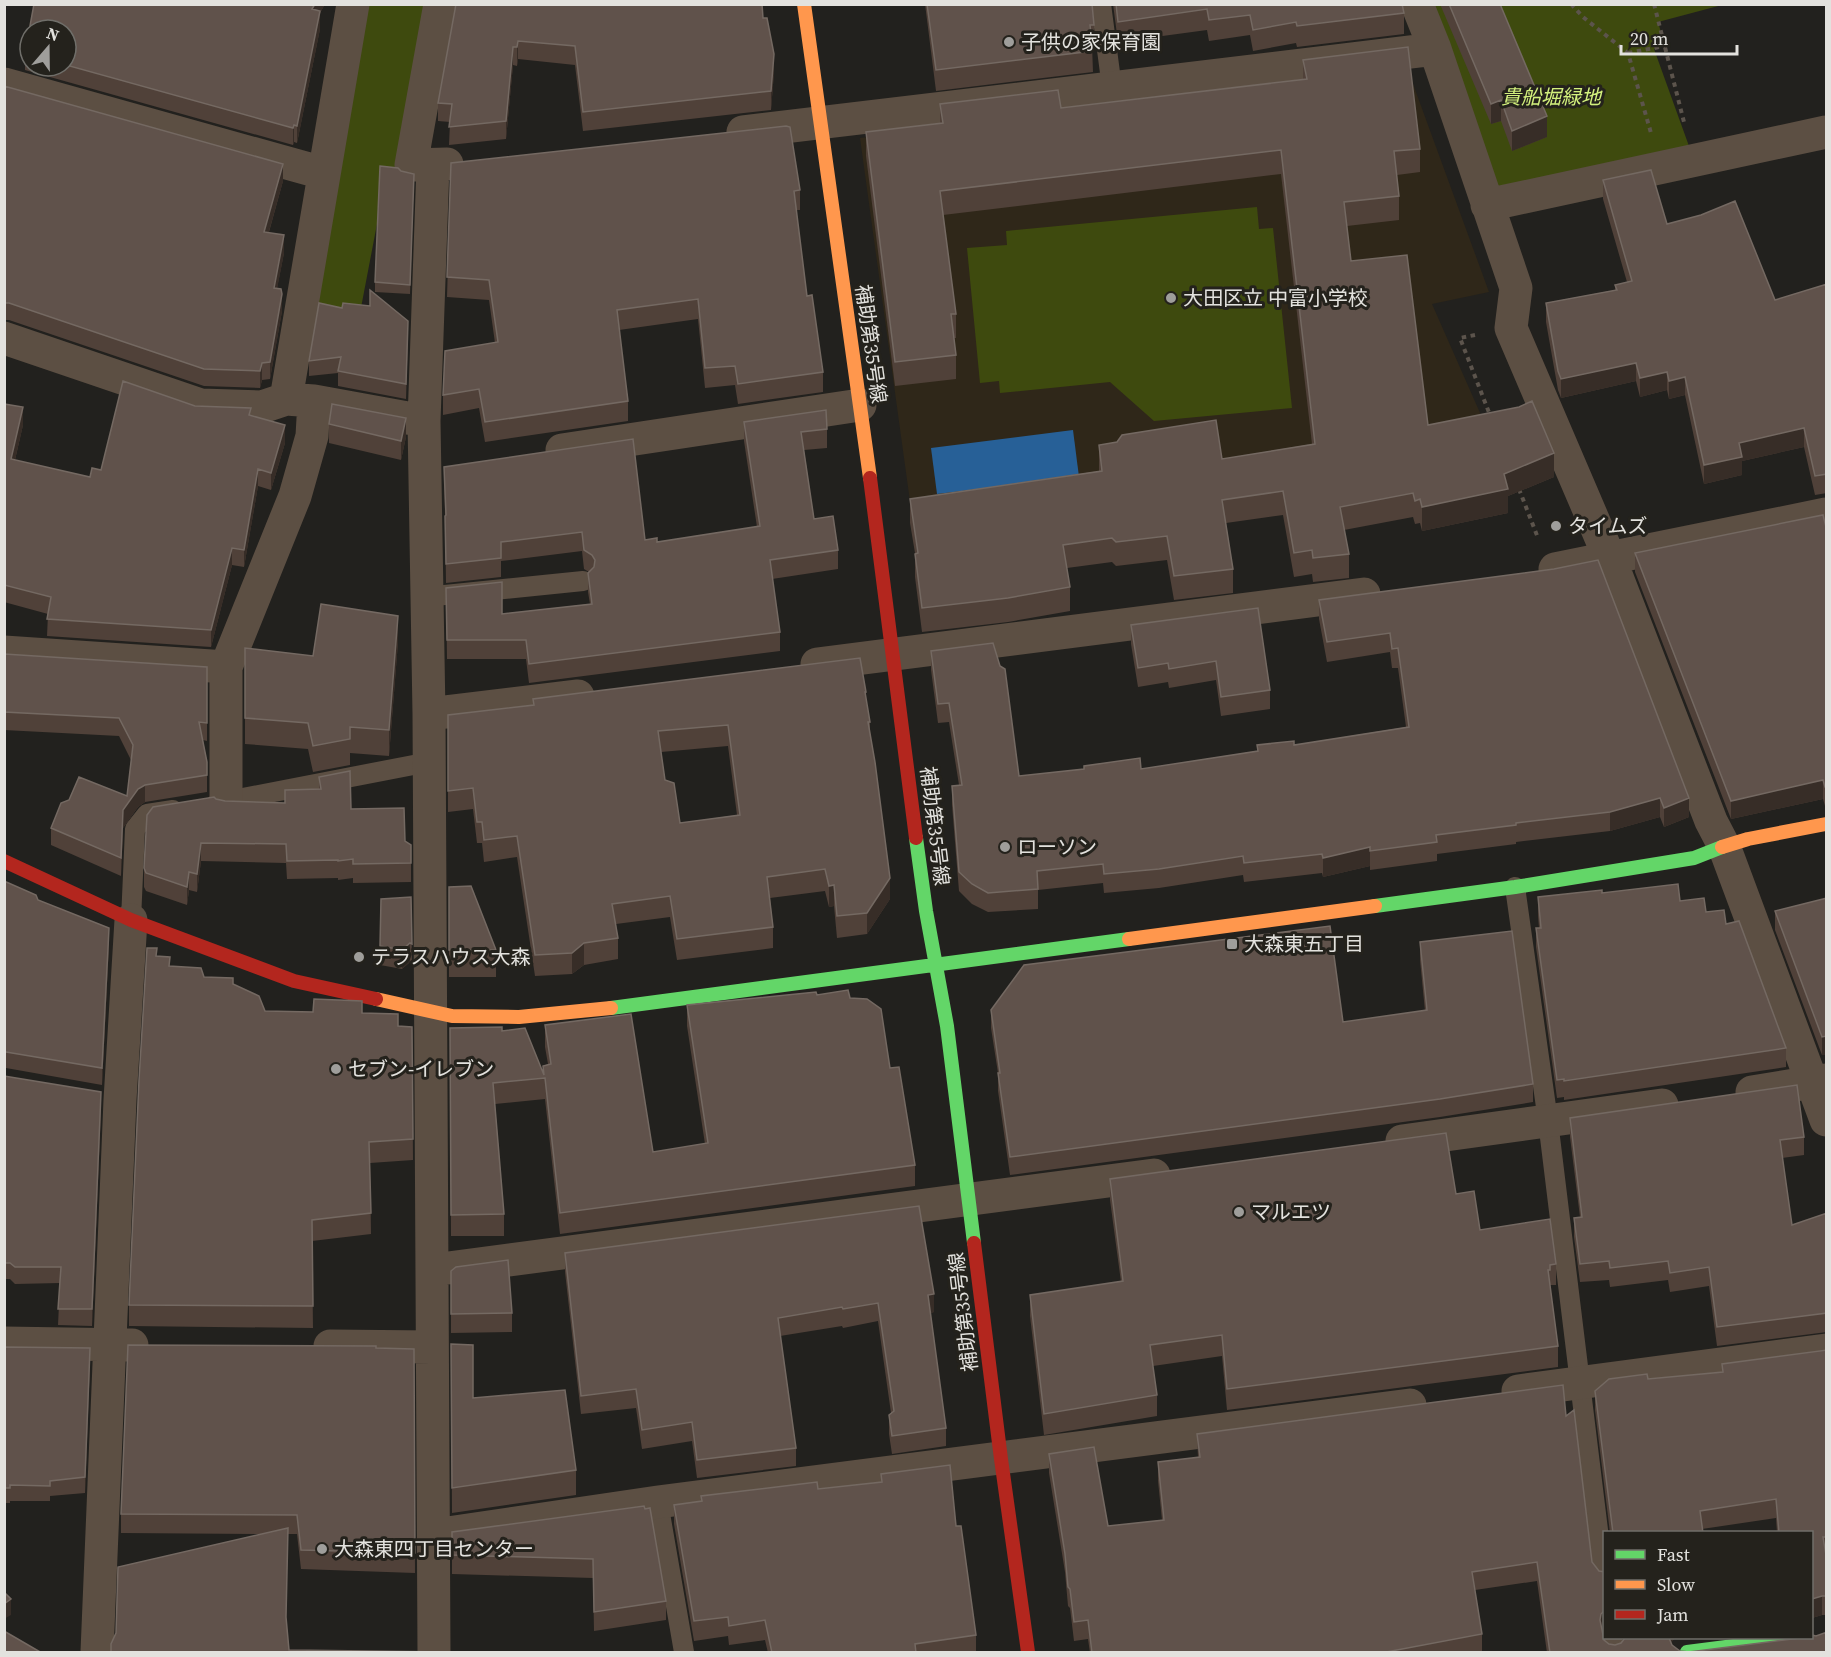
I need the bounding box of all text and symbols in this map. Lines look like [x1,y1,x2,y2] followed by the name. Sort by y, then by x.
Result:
[18,18,78,78] north arrow
[1621,18,1736,56] scale bar
[44,22,63,46] text: N
[1630,26,1668,51] text: 20 m
[1021,28,1161,56] place label: 子供の家保育園
[1002,35,1016,49] marker: 子供の家保育園
[1501,83,1603,111] park label: 貴船堀緑地
[849,283,893,405] street label: 補助第35号線
[1183,284,1368,312] place label: 大田区立 中富小学校
[1164,291,1178,305] marker: 大田区立 中富小学校
[1568,512,1648,540] place label: タイムズ
[1549,519,1563,533] marker: タイムズ
[914,765,956,887] street label: 補助第35号線
[1017,833,1097,861] place label: ローソン
[998,840,1012,854] marker: ローソン
[1244,930,1364,958] place label: 大森東五丁目
[1225,937,1239,951] marker: 大森東五丁目
[371,943,531,971] place label: テラスハウス大森
[352,950,366,964] marker: テラスハウス大森
[348,1055,494,1083] place label: セブン-イレブン
[329,1062,343,1076] marker: セブン-イレブン
[1251,1198,1331,1226] place label: マルエツ
[1232,1205,1246,1219] marker: マルエツ
[942,1251,984,1373] street label: 補助第35号線
[1603,1531,1813,1639] legend
[334,1535,534,1563] place label: 大森東四丁目センター
[315,1542,329,1556] marker: 大森東四丁目センター
[1657,1542,1690,1567] text: Fast
[1657,1572,1695,1597] text: Slow
[1656,1602,1689,1627] text: Jam

